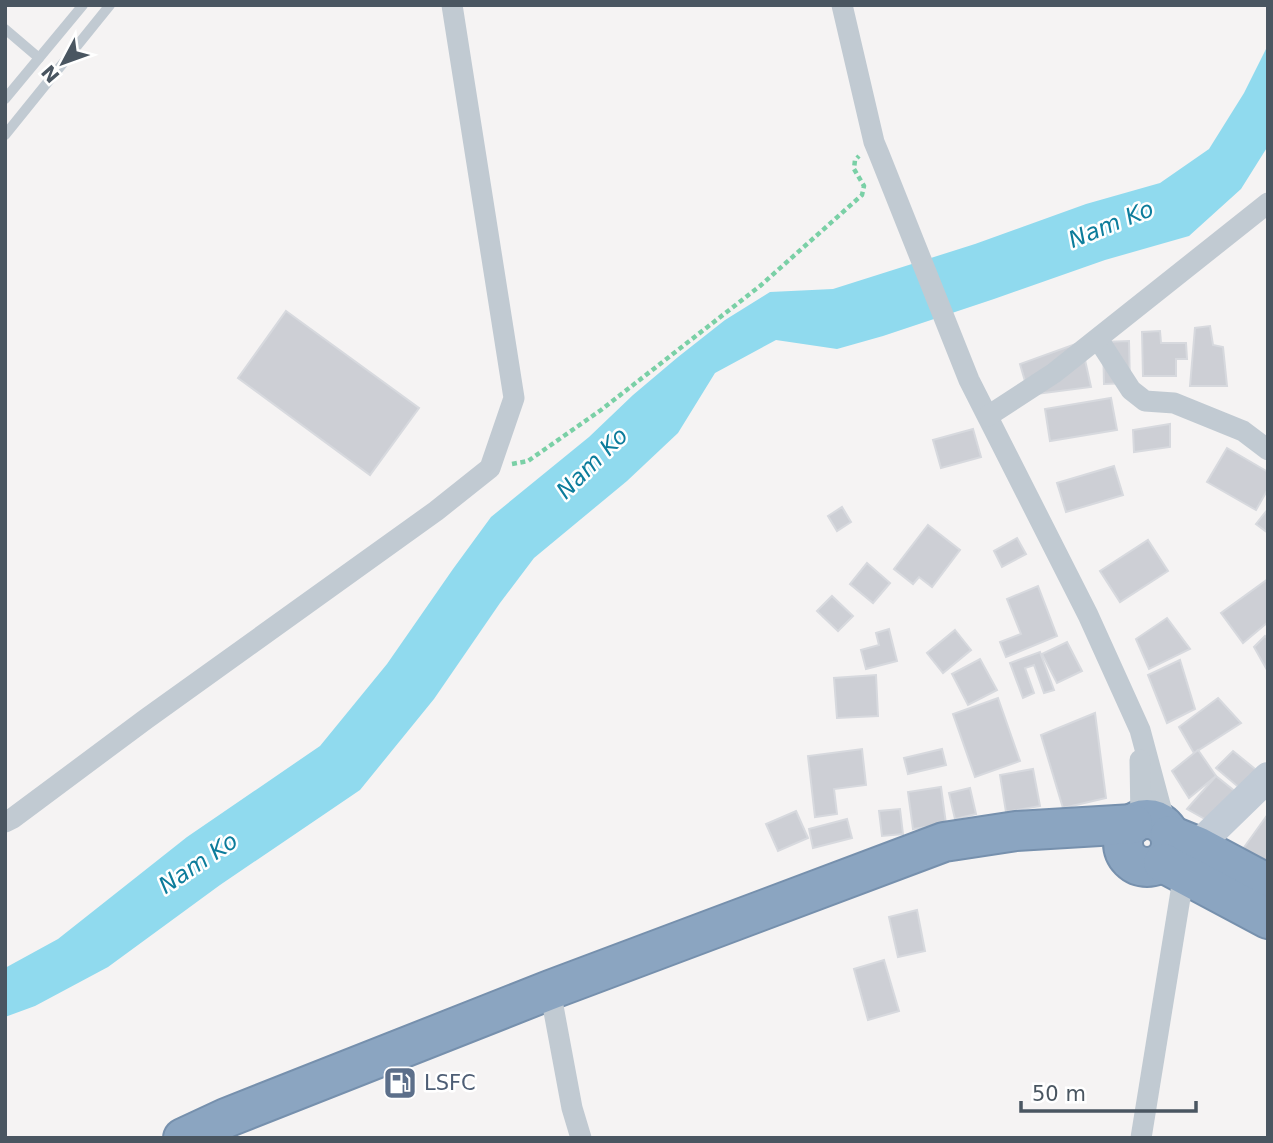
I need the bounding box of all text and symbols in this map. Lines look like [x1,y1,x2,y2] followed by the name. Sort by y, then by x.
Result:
[28,28,98,98] north arrow
[37,61,64,87] text: N
[1065,195,1157,253] water label: Nam Ko
[551,422,633,504] water label: Nam Ko
[154,827,242,899] water label: Nam Ko
[381,1064,419,1102] fuel station icon: LSFC
[1021,1070,1196,1114] scale bar
[424,1071,476,1095] place label: LSFC
[1032,1082,1086,1106] text: 50 m

